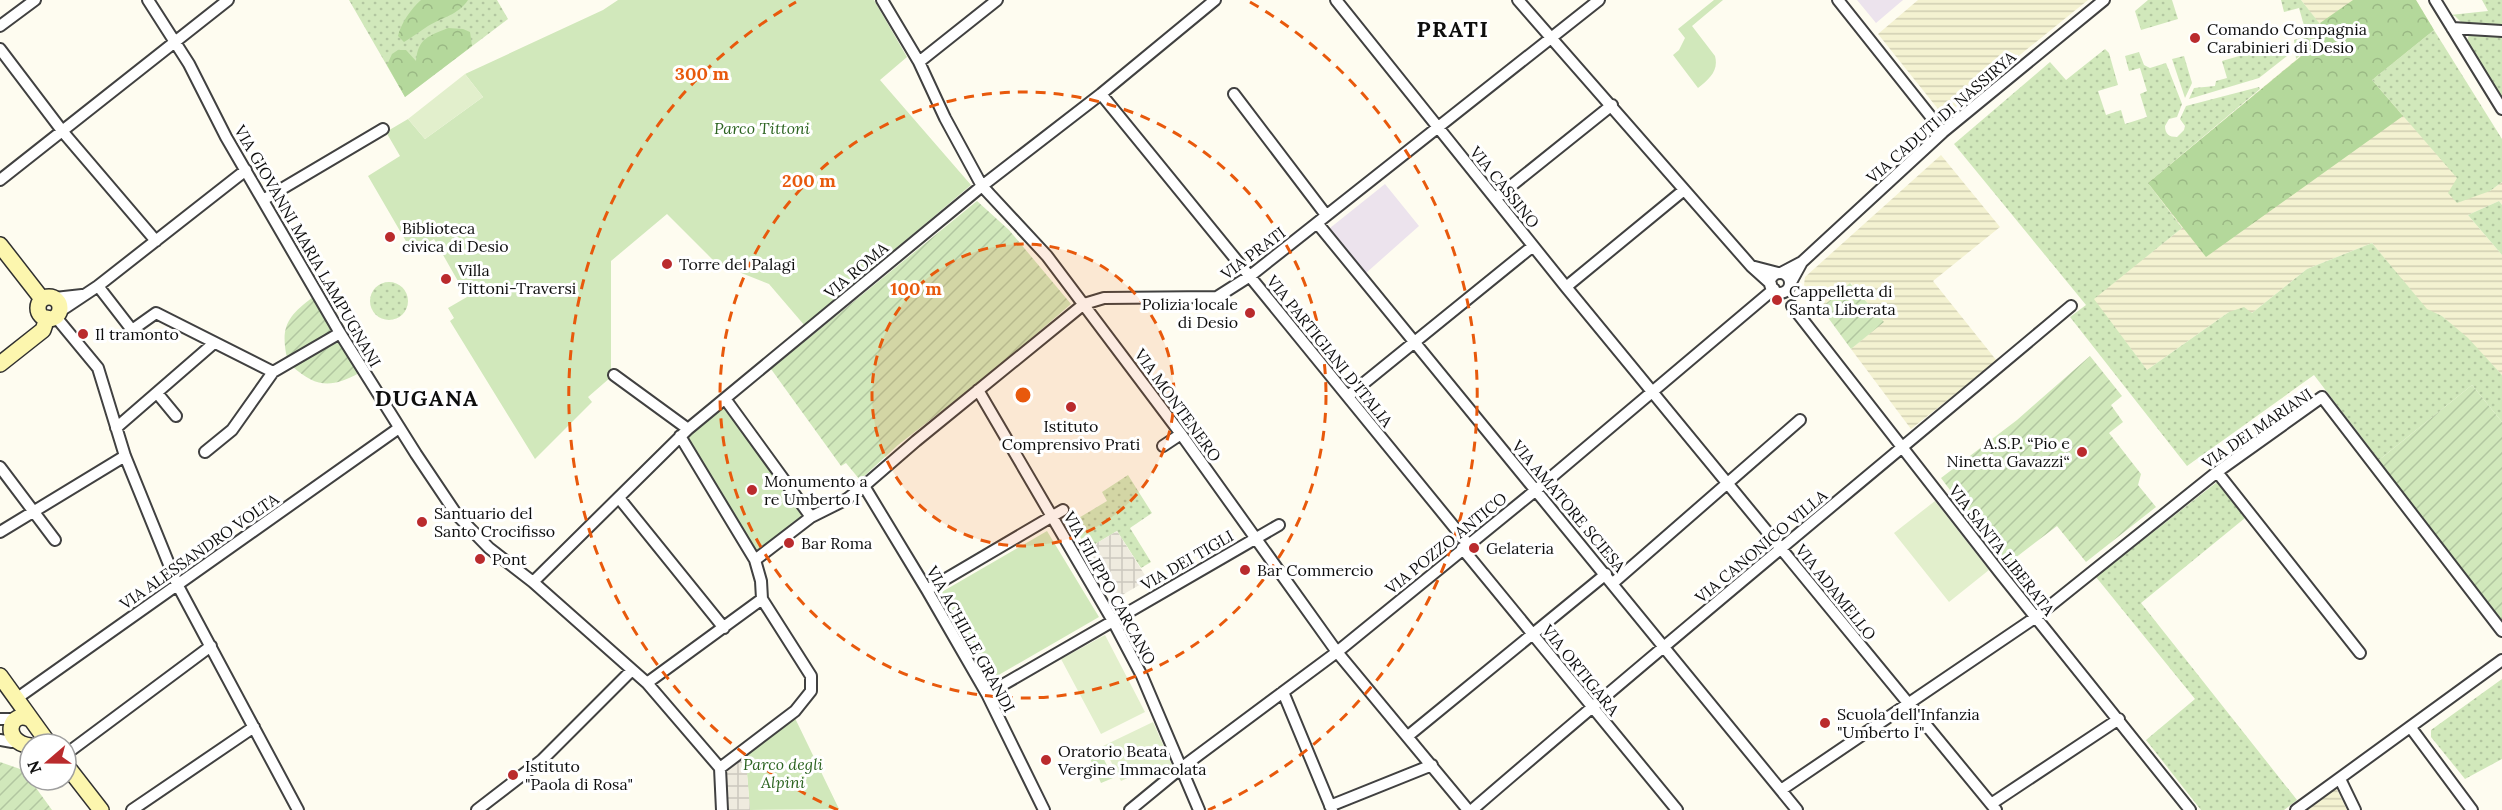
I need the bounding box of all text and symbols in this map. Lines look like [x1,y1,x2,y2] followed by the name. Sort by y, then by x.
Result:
[1417,15,1489,43] district label: PRATI
[2207,19,2367,57] place label: Comando Compagnia Carabinieri di Desio
[2188,31,2202,45] marker: Comando Compagnia Carabinieri di Desio
[1862,46,2020,188] street label: VIA CADUTI DI NASSIRYA
[675,62,730,85] text: 300 m
[714,118,810,138] park label: Parco Tittoni
[230,121,386,370] street label: VIA GIOVANNI MARIA LAMPUGNANI
[1465,141,1544,232] street label: VIA CASSINO
[782,169,836,192] text: 200 m
[402,218,509,256] place label: Biblioteca civica di Desio
[1216,222,1289,284] street label: VIA PRATI
[383,230,397,244] marker: Biblioteca civica di Desio
[819,237,893,303] street label: VIA ROMA
[679,254,795,274] place label: Torre del Palagi
[660,257,674,271] marker: Torre del Palagi
[457,260,576,298] place label: Villa Tittoni-Traversi
[1262,270,1398,432] street label: VIA PARTIGIANI D'ITALIA
[439,272,453,286] marker: Villa Tittoni-Traversi
[890,277,942,300] text: 100 m
[1789,281,1896,319] place label: Cappelletta di Santa Liberata
[1770,293,1784,307] marker: Cappelletta di Santa Liberata
[1142,294,1238,332] place label: Polizia locale di Desio
[1243,306,1257,320] marker: Polizia locale di Desio
[95,324,179,344] place label: Il tramonto
[76,327,90,341] marker: Il tramonto
[1130,344,1226,465] street label: VIA MONTENERO
[375,384,479,412] district label: DUGANA
[2197,384,2316,473] street label: VIA DEI MARIANI
[1013,385,1033,405] centre of rings
[1064,400,1078,414] marker: Istituto Comprensivo Prati
[1002,416,1140,454] place label: Istituto Comprensivo Prati
[1946,433,2070,471] place label: A.S.P. “Pio e Ninetta Gavazzi“
[1507,435,1631,577] street label: VIA AMATORE SCIESA
[2075,445,2089,459] marker: A.S.P. “Pio e Ninetta Gavazzi“
[764,471,868,509] place label: Monumento a re Umberto I
[1944,480,2060,620] street label: VIA SANTA LIBERATA
[745,483,759,497] marker: Monumento a re Umberto I
[1690,484,1832,608] street label: VIA CANONICO VILLA
[115,488,283,614] street label: VIA ALESSANDRO VOLTA
[1381,488,1511,599] street label: VIA POZZO ANTICO
[434,503,555,541] place label: Santuario del Santo Crocifisso
[1059,507,1160,668] street label: VIA FILIPPO CARCANO
[415,515,429,529] marker: Santuario del Santo Crocifisso
[1136,525,1237,595] street label: VIA DEI TIGLI
[801,533,872,553] place label: Bar Roma
[782,536,796,550] marker: Bar Roma
[1486,538,1554,558] place label: Gelateria
[1791,539,1881,644] street label: VIA ADAMELLO
[1467,541,1481,555] marker: Gelateria
[492,549,527,569] place label: Pont
[473,552,487,566] marker: Pont
[1257,560,1373,580] place label: Bar Commercio
[922,562,1019,716] street label: VIA ACHILLE GRANDI
[1238,563,1252,577] marker: Bar Commercio
[1538,620,1624,720] street label: VIA ORTIGARA
[1837,704,1980,742] place label: Scuola dell'Infanzia "Umberto I"
[1818,716,1832,730] marker: Scuola dell'Infanzia "Umberto I"
[18,732,78,792] north arrow
[1057,741,1207,779] place label: Oratorio Beata Vergine Immacolata
[1039,753,1053,767] marker: Oratorio Beata Vergine Immacolata
[743,754,823,792] park label: Parco degli Alpini
[525,756,633,794] place label: Istituto "Paola di Rosa"
[22,758,45,776] text: N
[506,768,520,782] marker: Istituto "Paola di Rosa"

